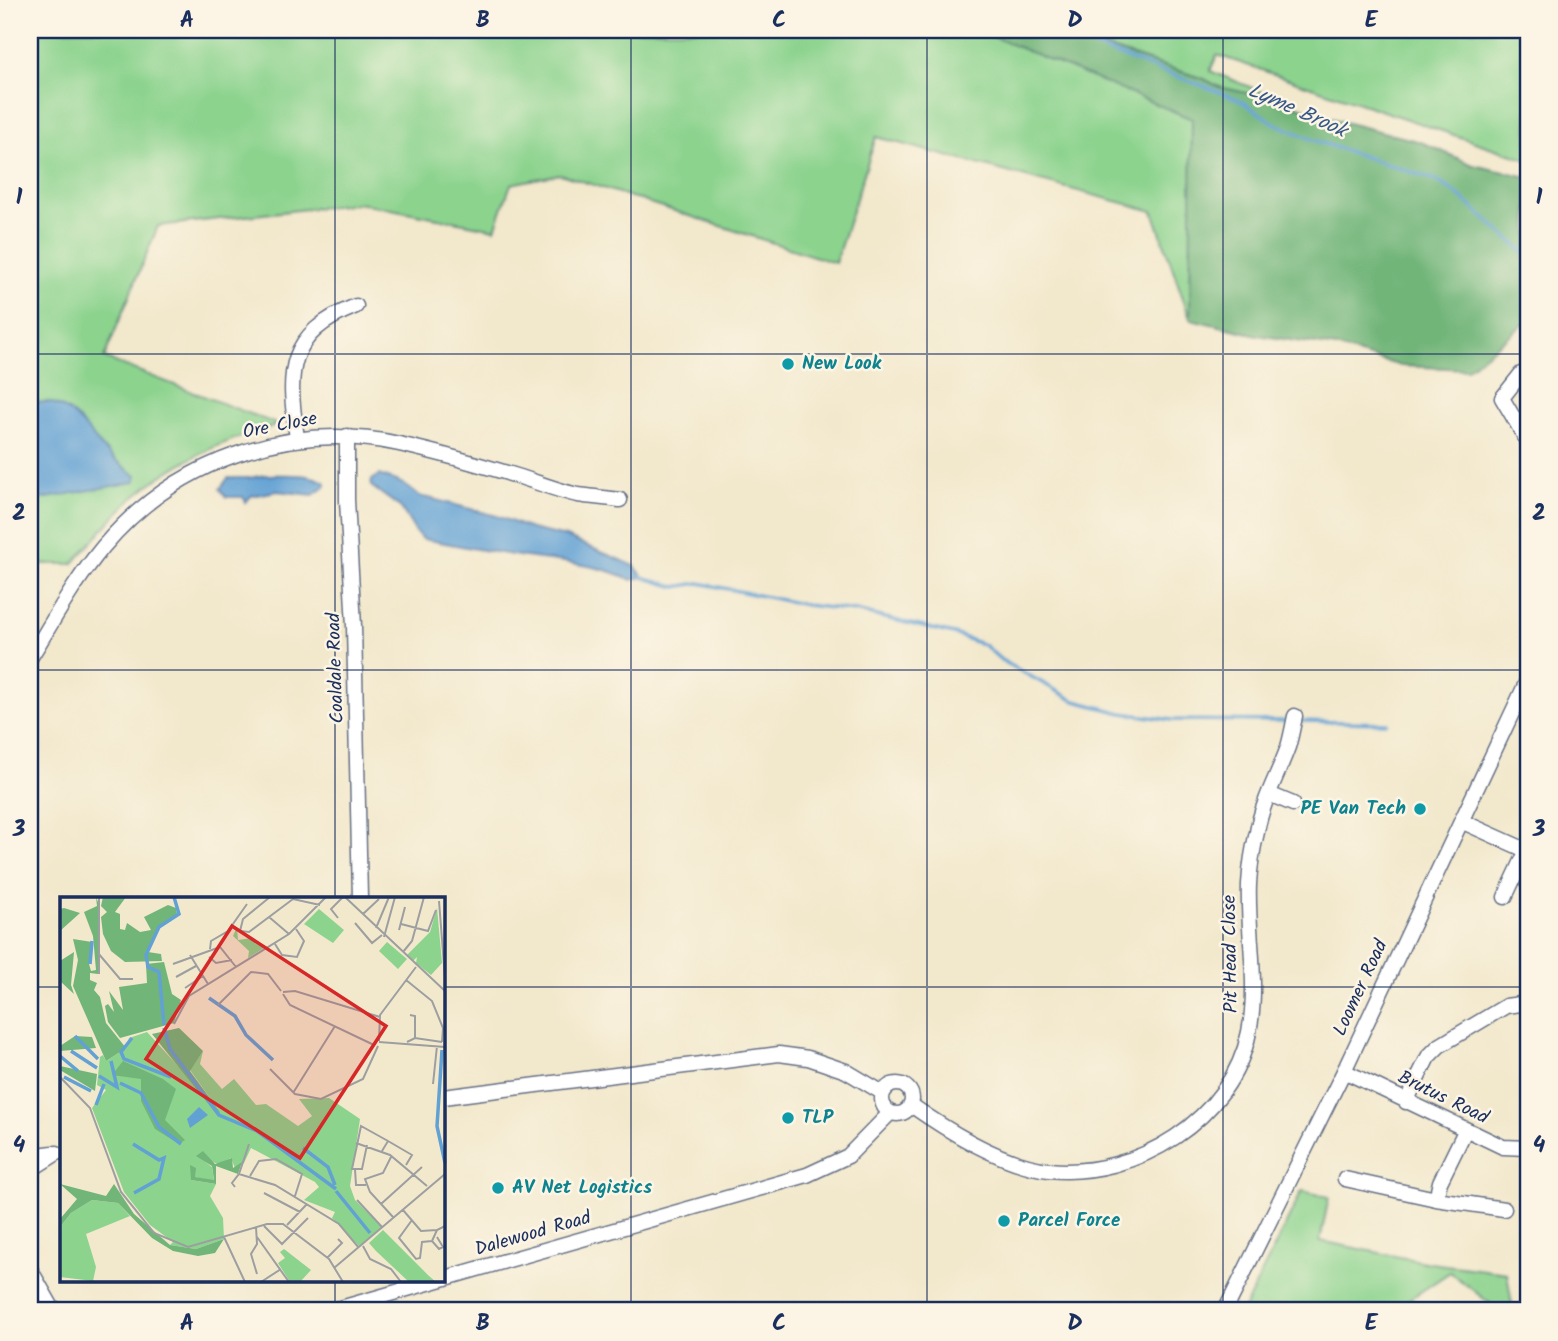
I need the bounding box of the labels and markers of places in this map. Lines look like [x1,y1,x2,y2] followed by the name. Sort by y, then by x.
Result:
[802,349,882,379] place label: New Look
[780,356,796,372] marker: New Look
[1301,794,1406,824] place label: PE Van Tech
[1412,801,1428,817] marker: PE Van Tech
[802,1103,834,1133] place label: TLP
[780,1110,796,1126] marker: TLP
[512,1173,652,1203] place label: AV Net Logistics
[490,1180,506,1196] marker: AV Net Logistics
[1018,1206,1120,1236] place label: Parcel Force
[996,1213,1012,1229] marker: Parcel Force

